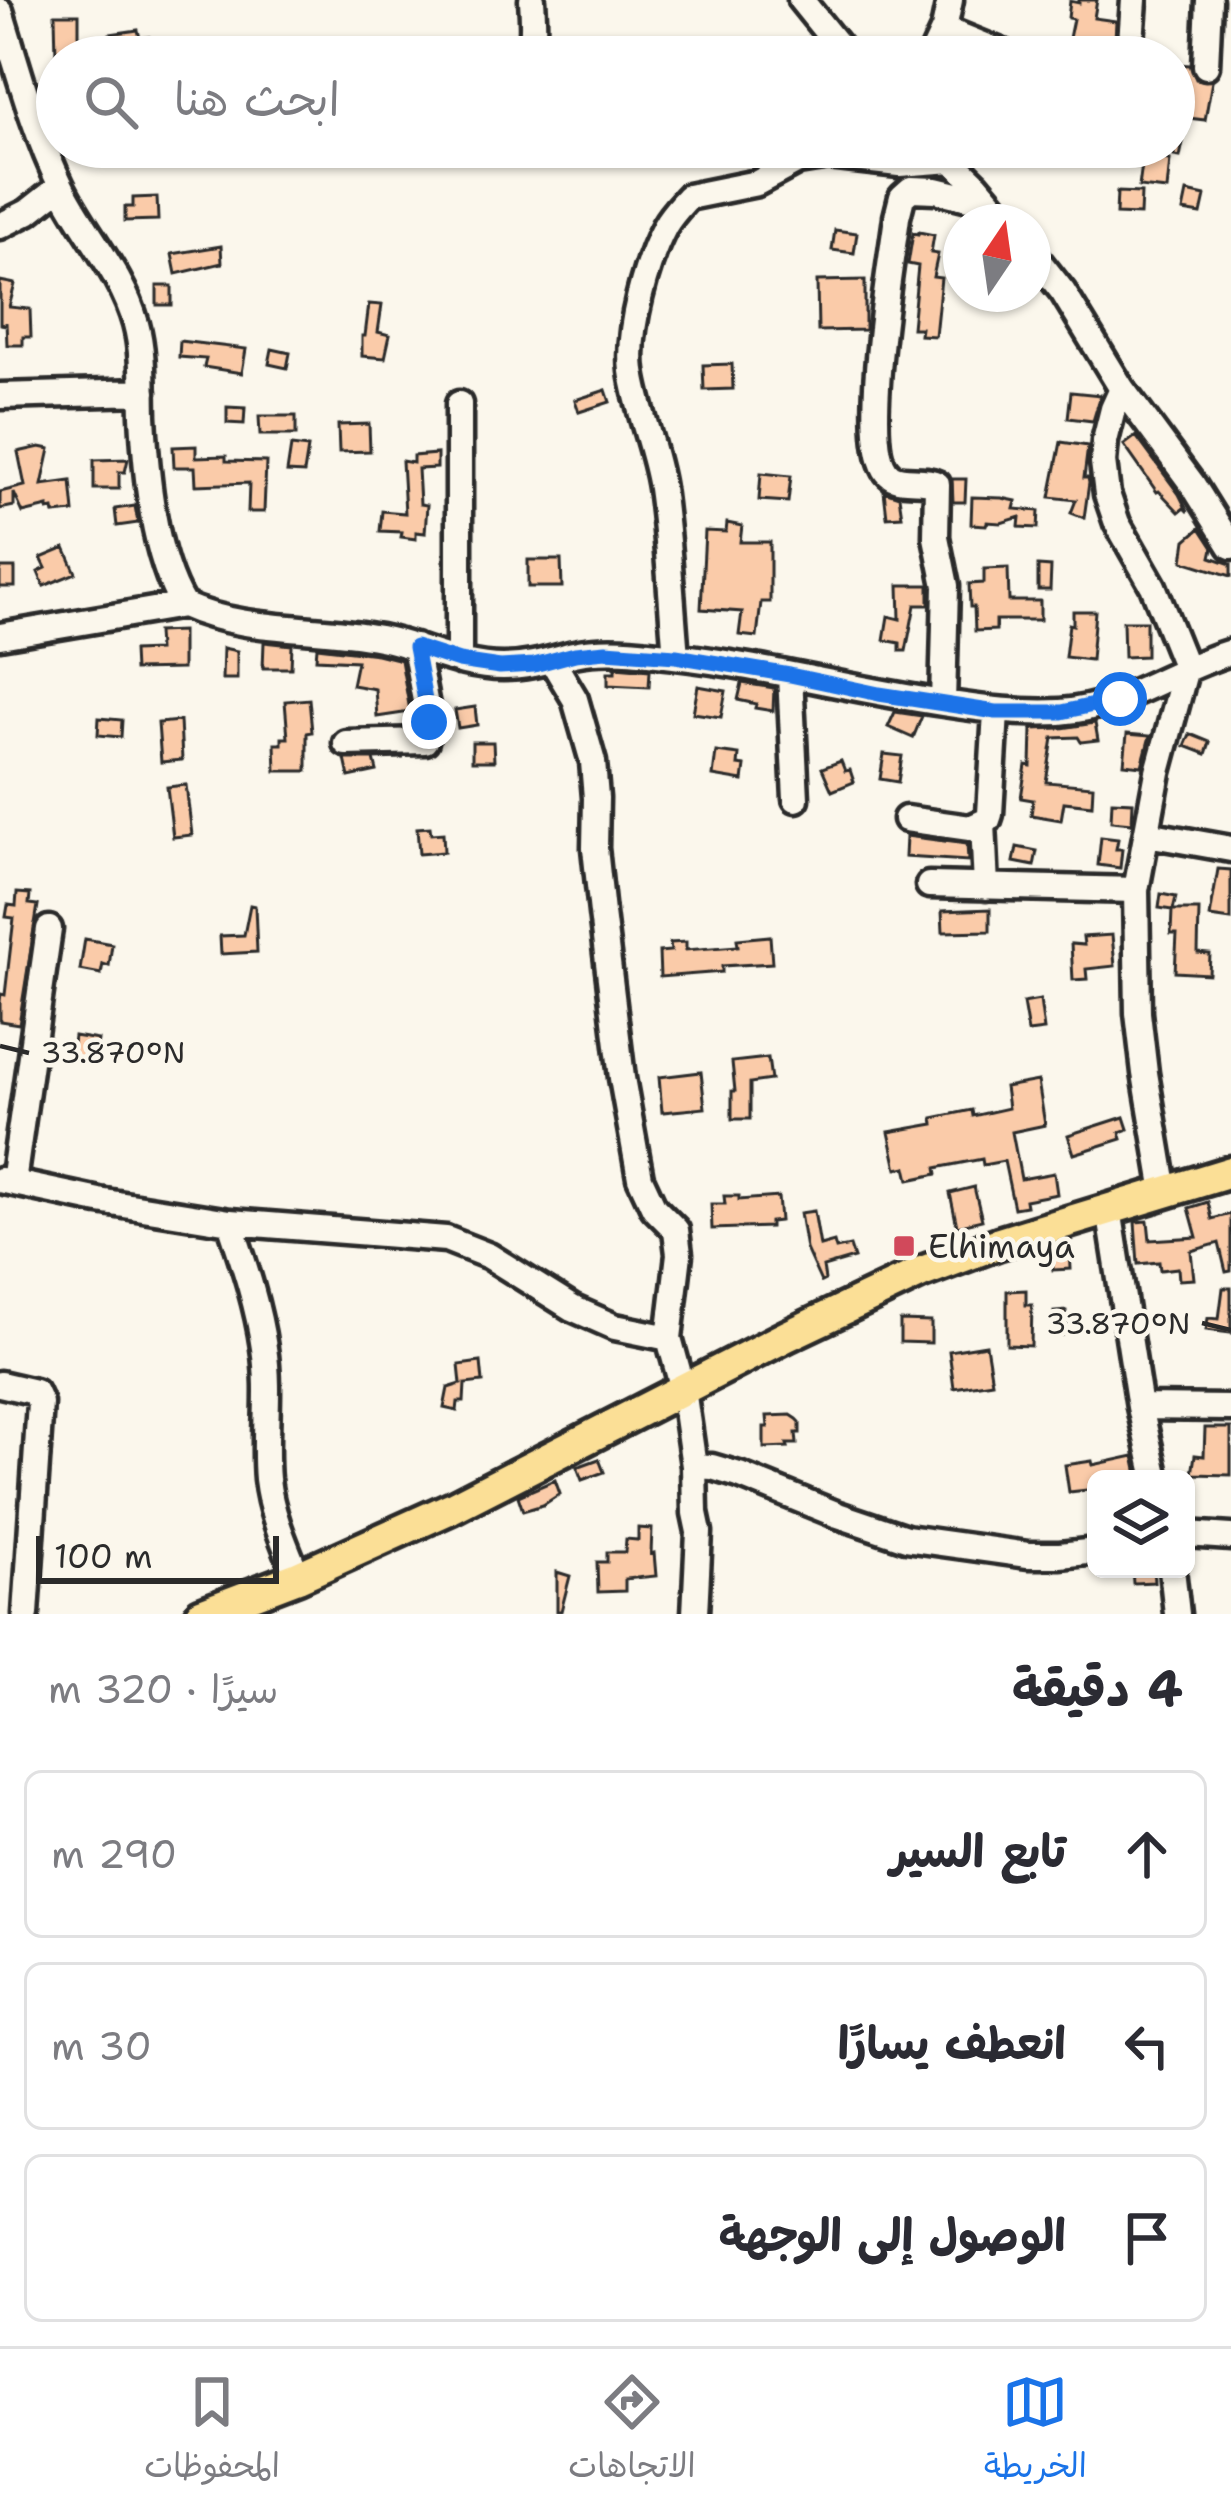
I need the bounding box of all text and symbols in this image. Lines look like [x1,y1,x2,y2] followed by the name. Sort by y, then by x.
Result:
[36,36,1195,168] search box
[78,69,144,135] icon: search
[174,69,340,129] text: ابحث هنا
[943,204,1051,312] north arrow
[1093,672,1147,726] route start
[402,695,456,749] route end
[40,1032,186,1073] text: 33.870°N
[928,1224,1075,1269] place label: Elhimaya
[891,1233,917,1259] marker: Elhimaya
[1045,1303,1191,1344] text: 33.870°N
[1087,1470,1195,1578] map controls
[1087,1470,1195,1578] button: layers
[36,1530,279,1583] scale bar
[54,1534,153,1579] text: 100 m
[1012,1654,1183,1722] text: 4 دقيقة
[48,1663,278,1715] text: سيرًا · 320 m
[890,1821,1066,1881] text: تابع السير
[1114,1821,1180,1887] icon: ahead
[51,1828,177,1880] text: 290 m
[838,2013,1066,2073] text: انعطف يسارًا
[1114,2013,1180,2079] icon: left
[51,2020,152,2072] text: 30 m
[719,2205,1066,2265] text: الوصول إلى الوجهة
[1114,2205,1180,2271] icon: arrive
[144,2369,280,2495] tab: المحفوظات
[568,2369,696,2495] tab: الاتجاهات
[984,2369,1087,2495] tab: الخريطة

